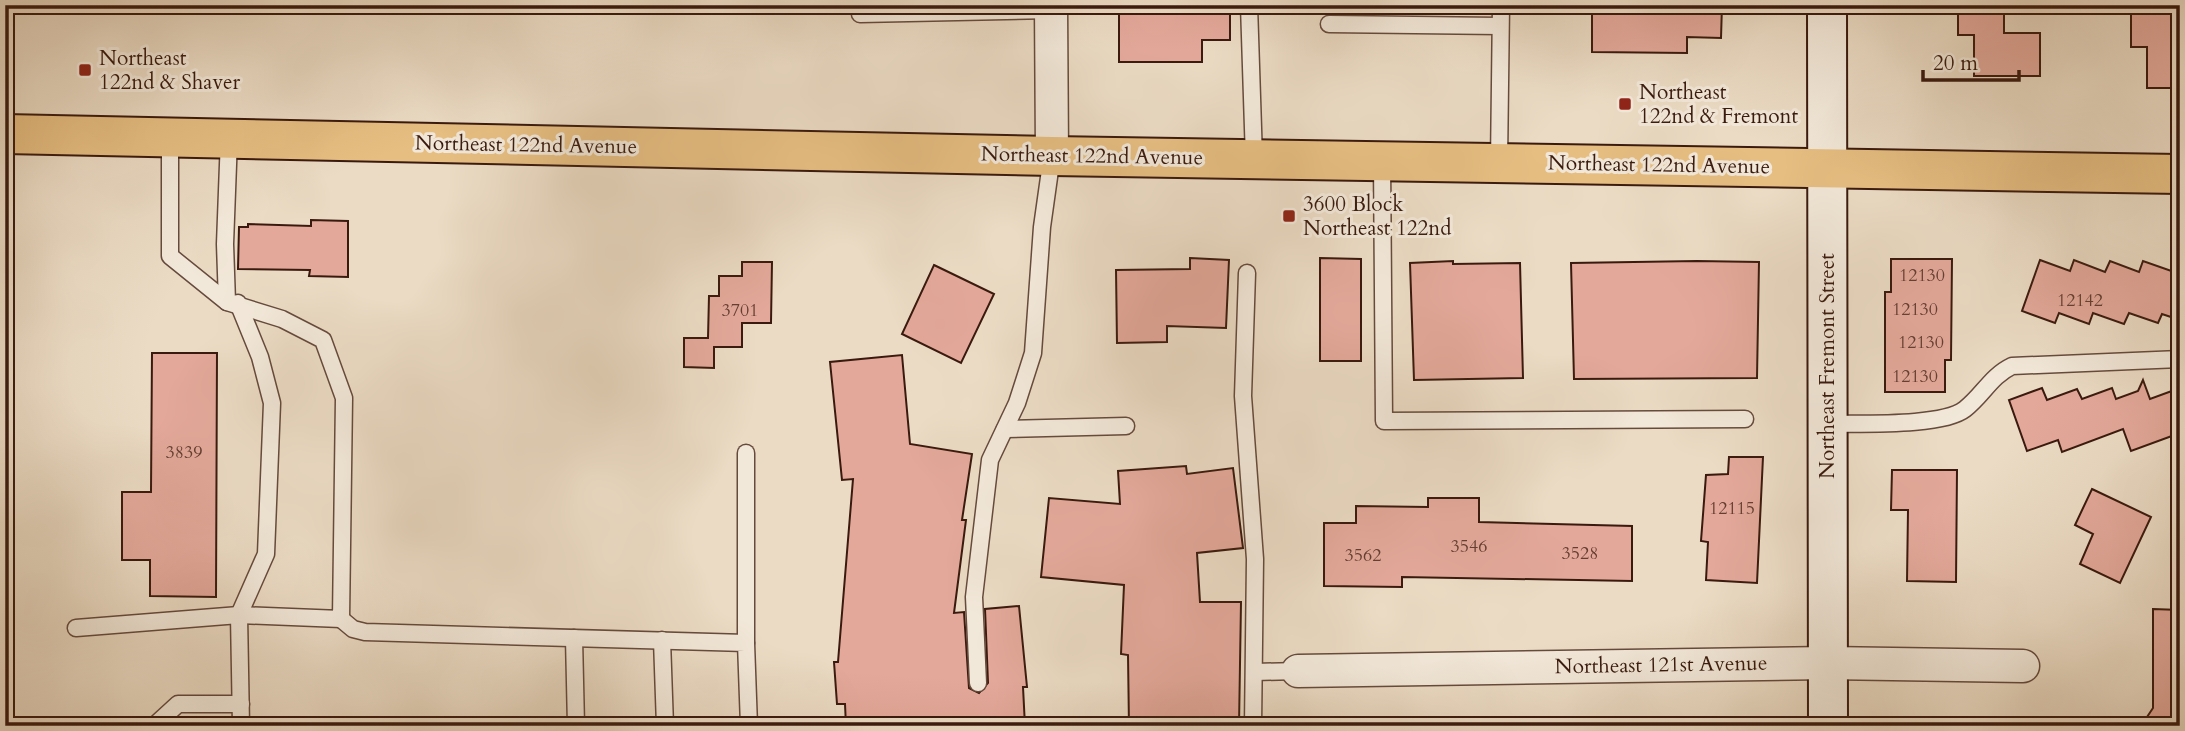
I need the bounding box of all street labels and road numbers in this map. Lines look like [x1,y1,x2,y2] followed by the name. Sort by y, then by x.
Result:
[415,129,637,161] street label: Northeast 122nd Avenue
[981,140,1203,172] street label: Northeast 122nd Avenue
[1548,149,1770,181] street label: Northeast 122nd Avenue
[1813,253,1842,479] street label: Northeast Fremont Street
[1554,649,1768,681] street label: Northeast 121st Avenue

